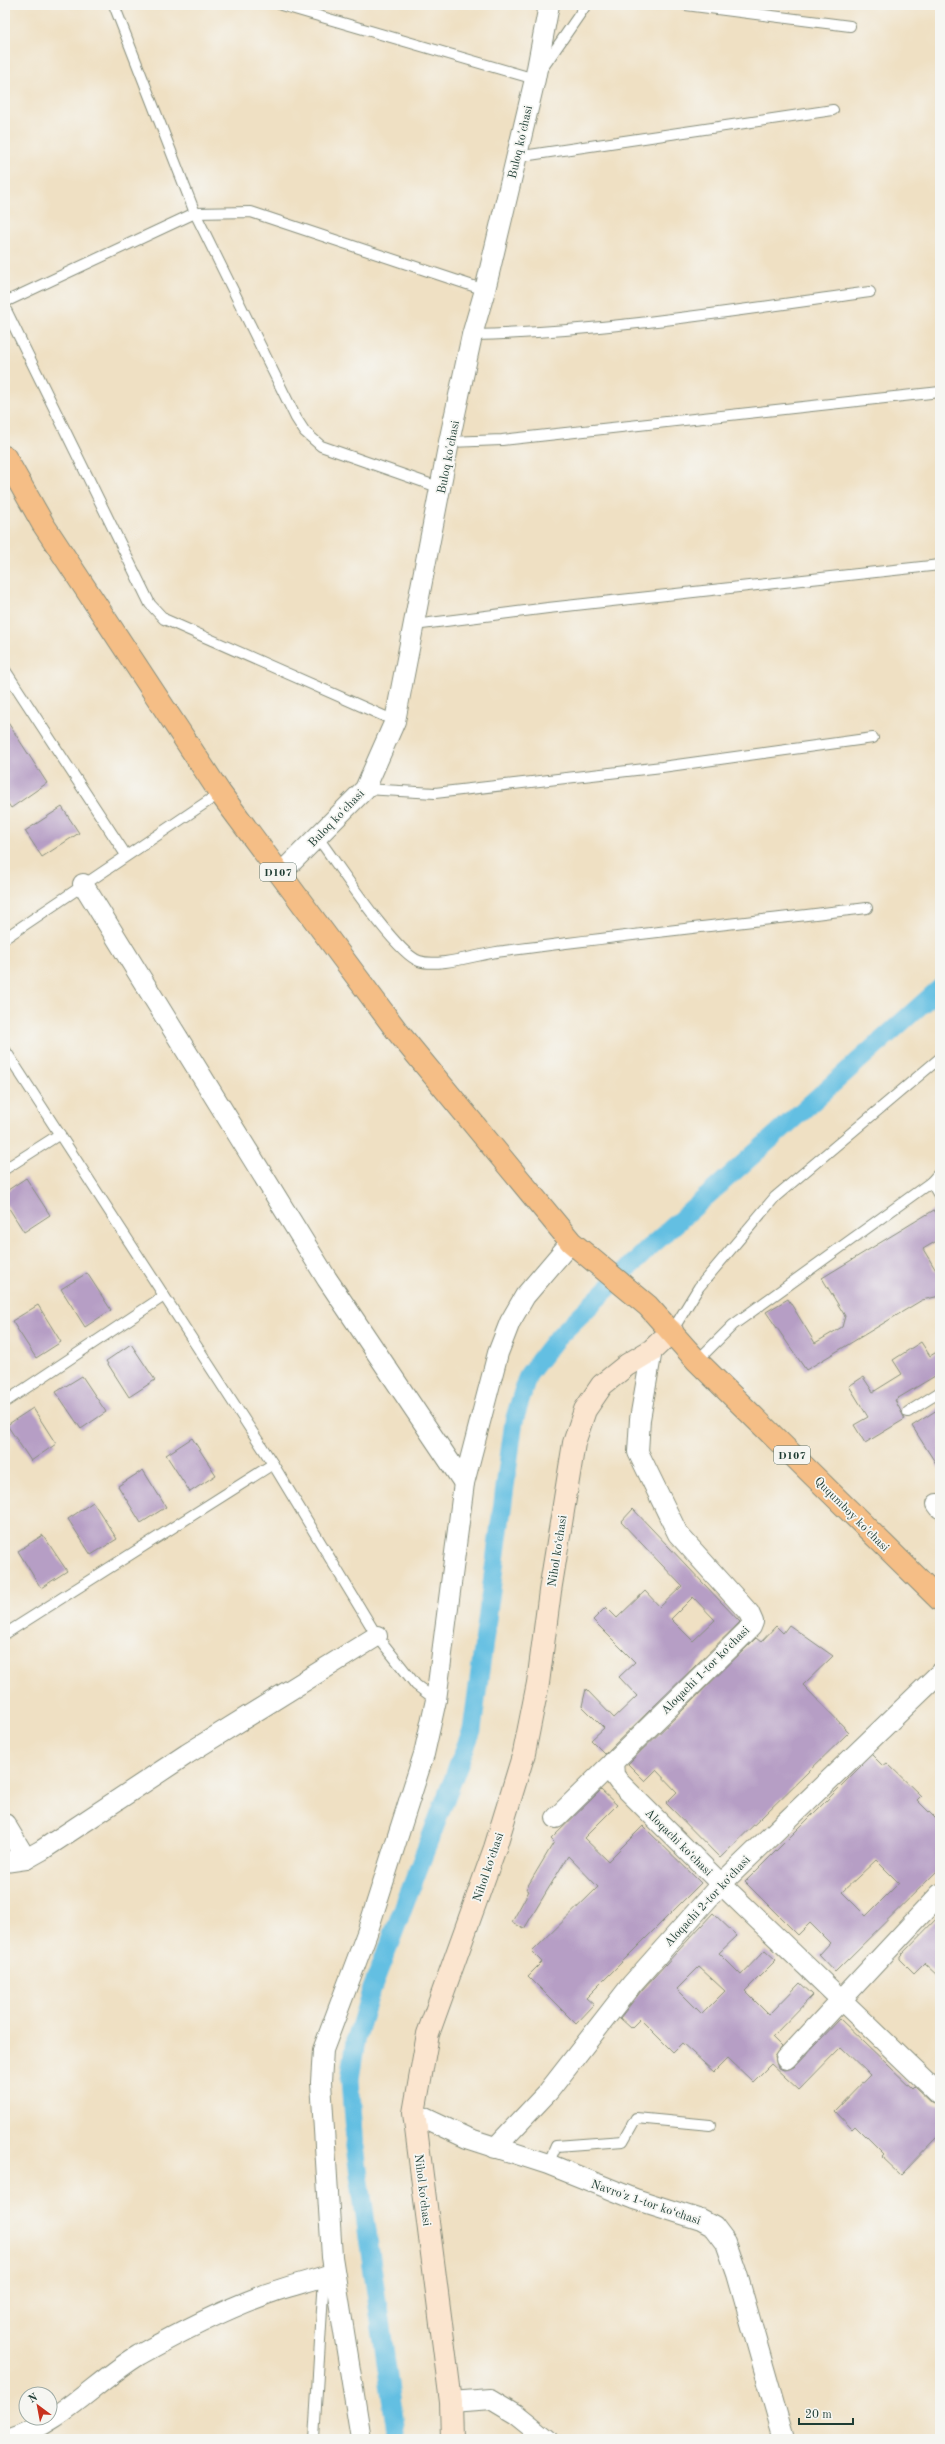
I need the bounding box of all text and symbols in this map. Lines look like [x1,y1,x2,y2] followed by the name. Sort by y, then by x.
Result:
[507,105,535,180] street label: Buloq ko'chasi
[436,419,462,495] street label: Buloq ko'chasi
[307,788,367,850] street label: Buloq ko'chasi
[260,863,296,881] road number: D107
[774,1446,810,1464] road number: D107
[812,1475,891,1554] street label: Ququmboy ko'chasi
[545,1514,570,1588] street label: Nihol koʻchasi
[659,1624,752,1717] street label: Aloqachi 1-tor koʻchasi
[642,1806,715,1879] street label: Aloqachi koʻchasi
[471,1831,506,1903] street label: Nihol koʻchasi
[662,1853,753,1949] street label: Aloqachi 2-tor koʻchasi
[412,2153,433,2227] street label: Nihol koʻchasi
[589,2178,702,2227] street label: Navro'z 1-tor ko‘chasi
[18,2386,58,2426] north arrow
[27,2392,40,2406] text: N
[799,2400,853,2426] scale bar
[805,2409,832,2421] text: 20 m

